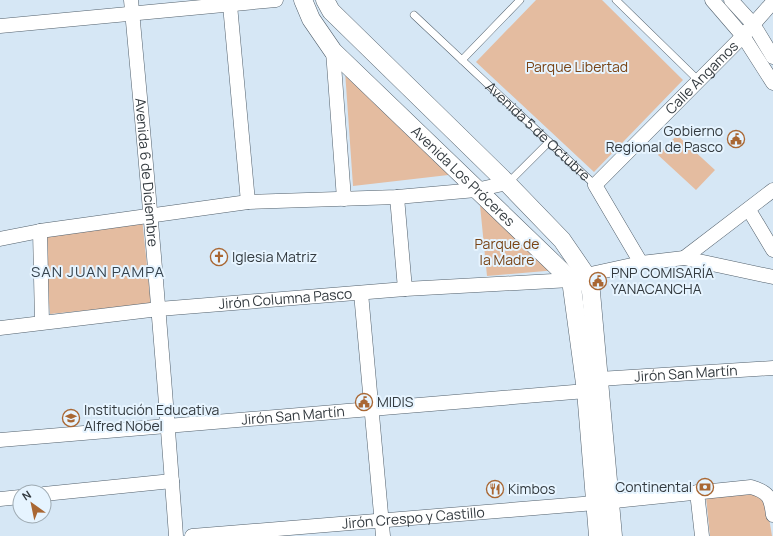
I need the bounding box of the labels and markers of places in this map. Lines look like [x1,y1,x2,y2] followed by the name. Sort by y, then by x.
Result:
[606,121,723,156] place label: Gobierno Regional de Pasco
[726,129,746,149] public building icon: Gobierno Regional de Pasco
[209,247,229,267] church icon: Iglesia Matriz
[232,247,317,266] place label: Iglesia Matriz
[611,263,714,298] place label: PNP COMISARÍA YANACANCHA
[588,271,608,291] public building icon: PNP COMISARÍA YANACANCHA
[354,392,374,412] public building icon: MIDIS
[377,392,414,411] place label: MIDIS
[84,400,219,435] place label: Institución Educativa Alfred Nobel
[61,408,81,428] school or university icon: Institución Educativa Alfred Nobel
[615,477,692,496] place label: Continental
[695,477,715,497] bank icon: Continental
[485,479,505,499] restaurant icon: Kimbos
[508,479,555,498] place label: Kimbos

